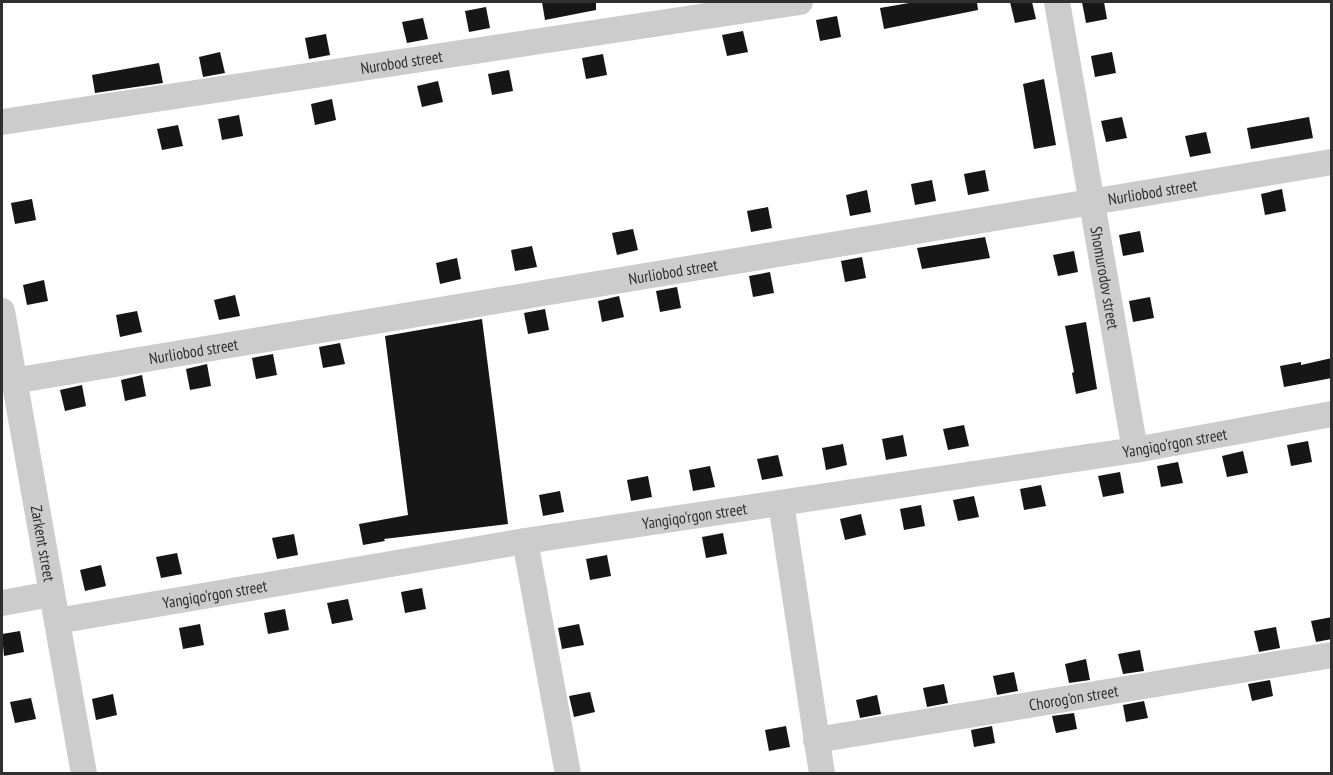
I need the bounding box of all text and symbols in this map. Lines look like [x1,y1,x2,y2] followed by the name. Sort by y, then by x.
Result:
[359,46,445,78] street label: Nurobod street
[1106,174,1199,209] street label: Nurliobod street
[1086,225,1124,331] street label: Shomurodov street
[627,254,720,289] street label: Nurliobod street
[147,334,240,368] street label: Nurliobod street
[1121,423,1229,462] street label: Yangiqo'rgon street
[641,498,749,533] street label: Yangiqo'rgon street
[27,504,60,584] street label: Zarkent street
[161,575,269,613] street label: Yangiqo'rgon street
[1027,680,1120,715] street label: Chorog'on street

